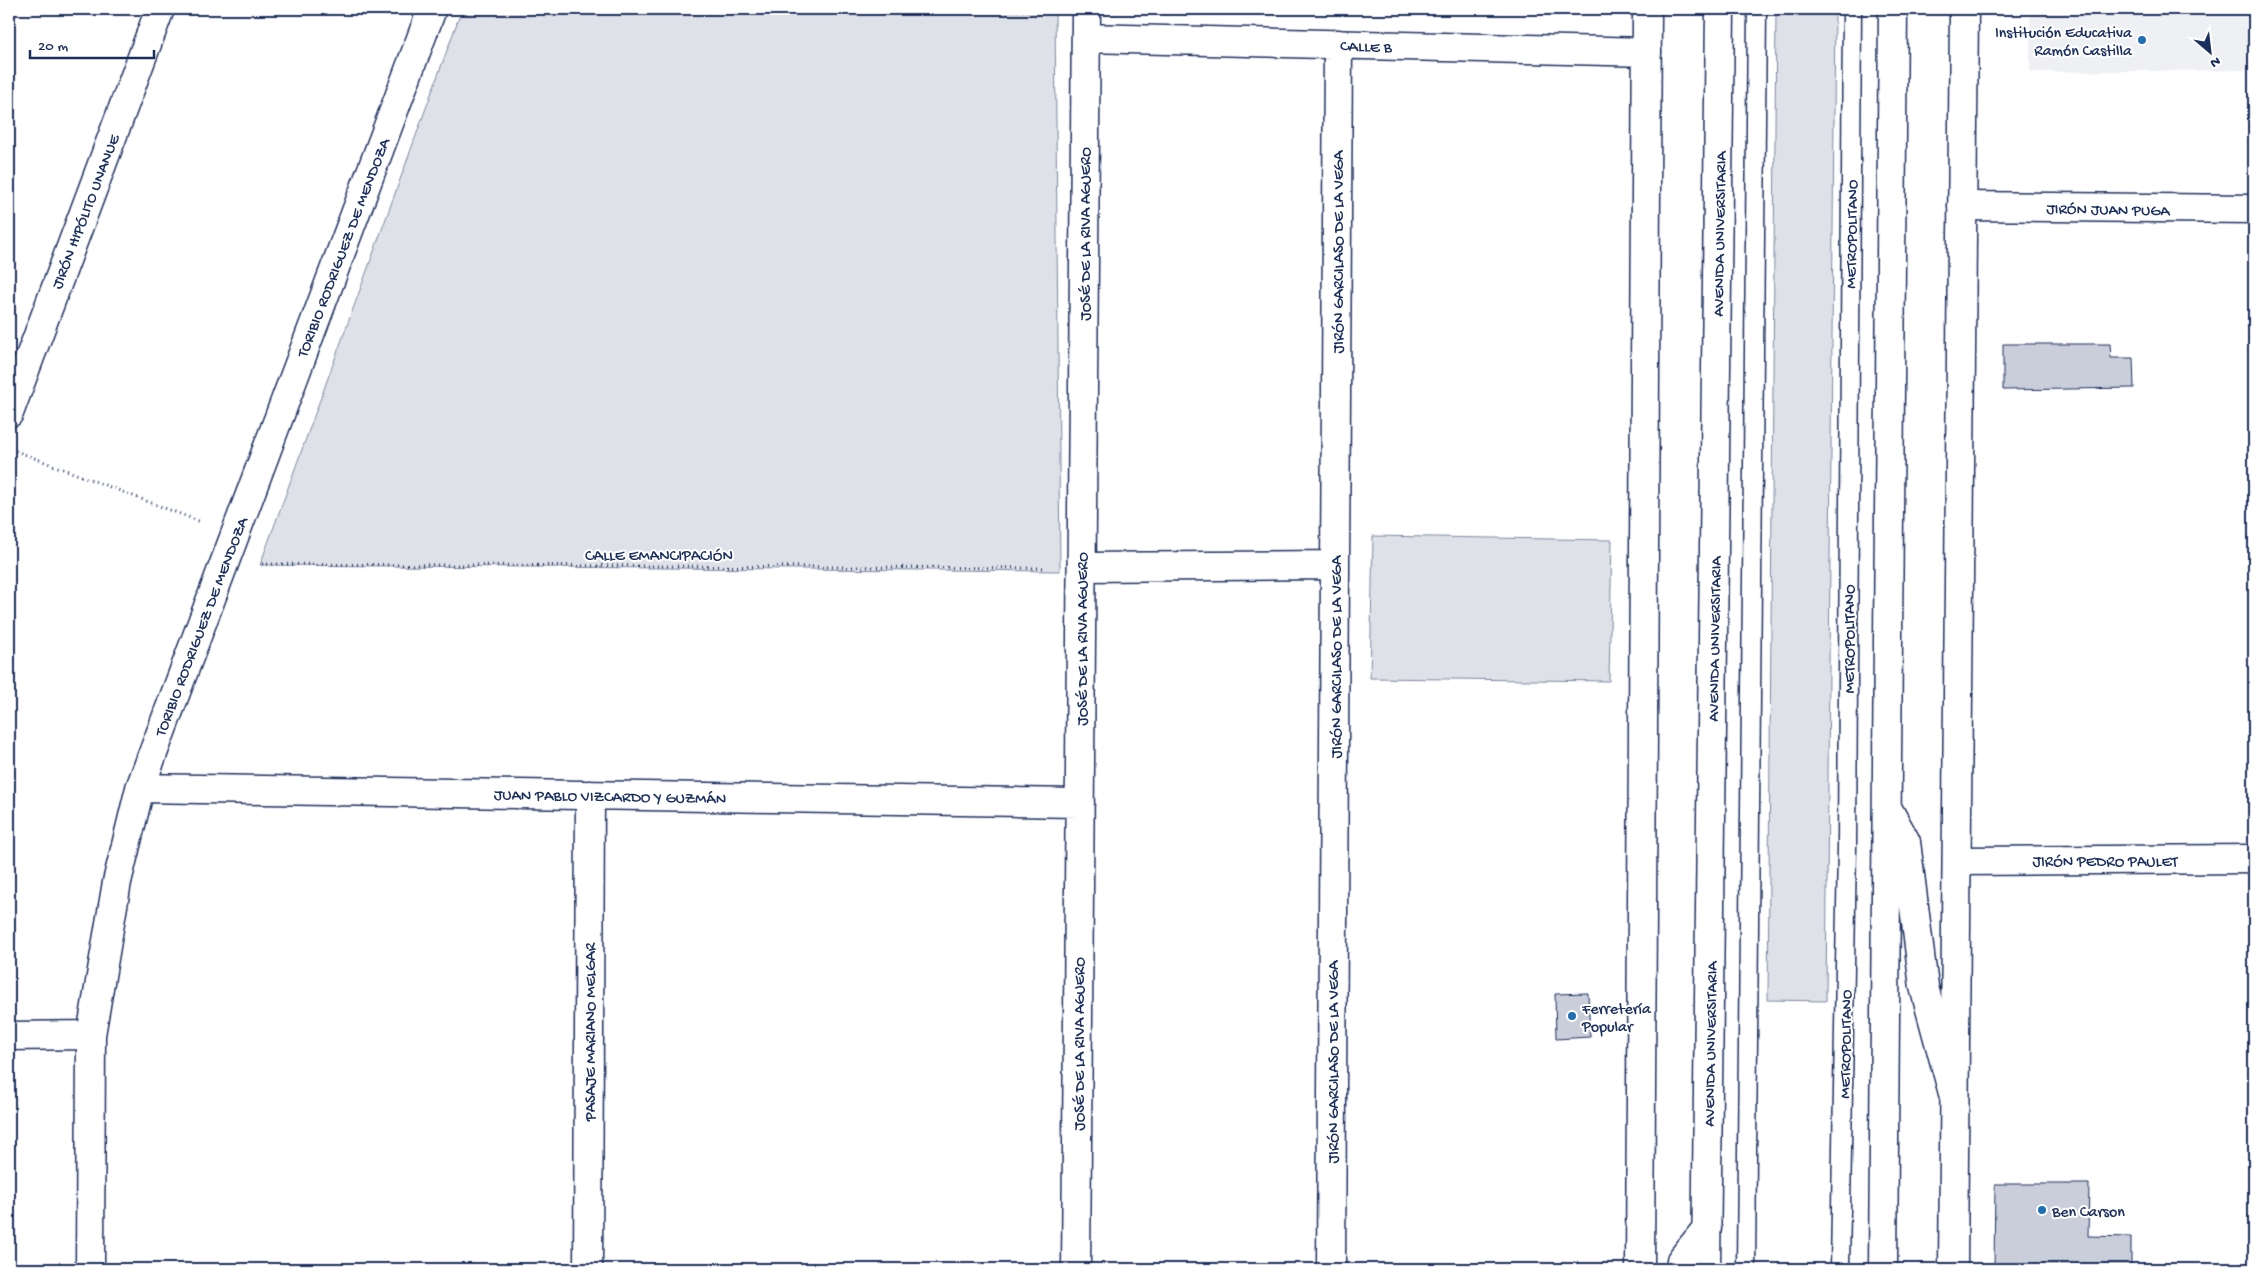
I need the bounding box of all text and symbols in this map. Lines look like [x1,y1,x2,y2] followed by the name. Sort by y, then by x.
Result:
[1995,25,2133,62] place label: Institución Educativa Ramón Castilla
[30,28,154,60] scale bar
[2186,28,2236,78] north arrow
[2136,34,2148,46] marker: Institución Educativa Ramón Castilla
[38,38,68,56] text: 20 m
[1340,38,1393,59] street label: CALLE B
[2207,52,2223,71] text: N
[49,131,126,292] street label: JIRÓN HIPÓLITO UNANUE
[294,135,396,361] street label: TORIBIO RODRIGUEZ DE MENDOZA
[1078,147,1097,321] street label: JOSÉ DE LA RIVA AGUERO
[1331,149,1350,353] street label: JIRÓN GARCILASO DE LA VEGA
[1711,150,1732,317] street label: AVENIDA UNIVERSITARIA
[1843,179,1864,289] street label: METROPOLITANO
[2046,201,2171,222] street label: JIRÓN JUAN PUGA
[152,514,254,740] street label: TORIBIO RODRIGUEZ DE MENDOZA
[585,548,733,567] street label: CALLE EMANCIPACIÓN
[1075,552,1094,726] street label: JOSÉ DE LA RIVA AGUERO
[1329,554,1348,758] street label: JIRÓN GARCILASO DE LA VEGA
[1706,555,1727,722] street label: AVENIDA UNIVERSITARIA
[1842,584,1861,694] street label: METROPOLITANO
[494,786,726,810] street label: JUAN PABLO VIZCARDO Y GUZMÁN
[2032,854,2178,873] street label: JIRÓN PEDRO PAULET
[583,942,602,1122] street label: PASAJE MARIANO MELGAR
[1072,957,1091,1131] street label: JOSÉ DE LA RIVA AGUERO
[1326,959,1345,1163] street label: JIRÓN GARCILASO DE LA VEGA
[1702,960,1723,1127] street label: AVENIDA UNIVERSITARIA
[1837,989,1858,1099] street label: METROPOLITANO
[1581,1001,1652,1038] place label: Ferretería Popular
[1566,1010,1578,1022] marker: Ferretería Popular
[2036,1204,2048,1216] marker: Ben Carson
[2051,1204,2125,1223] place label: Ben Carson

